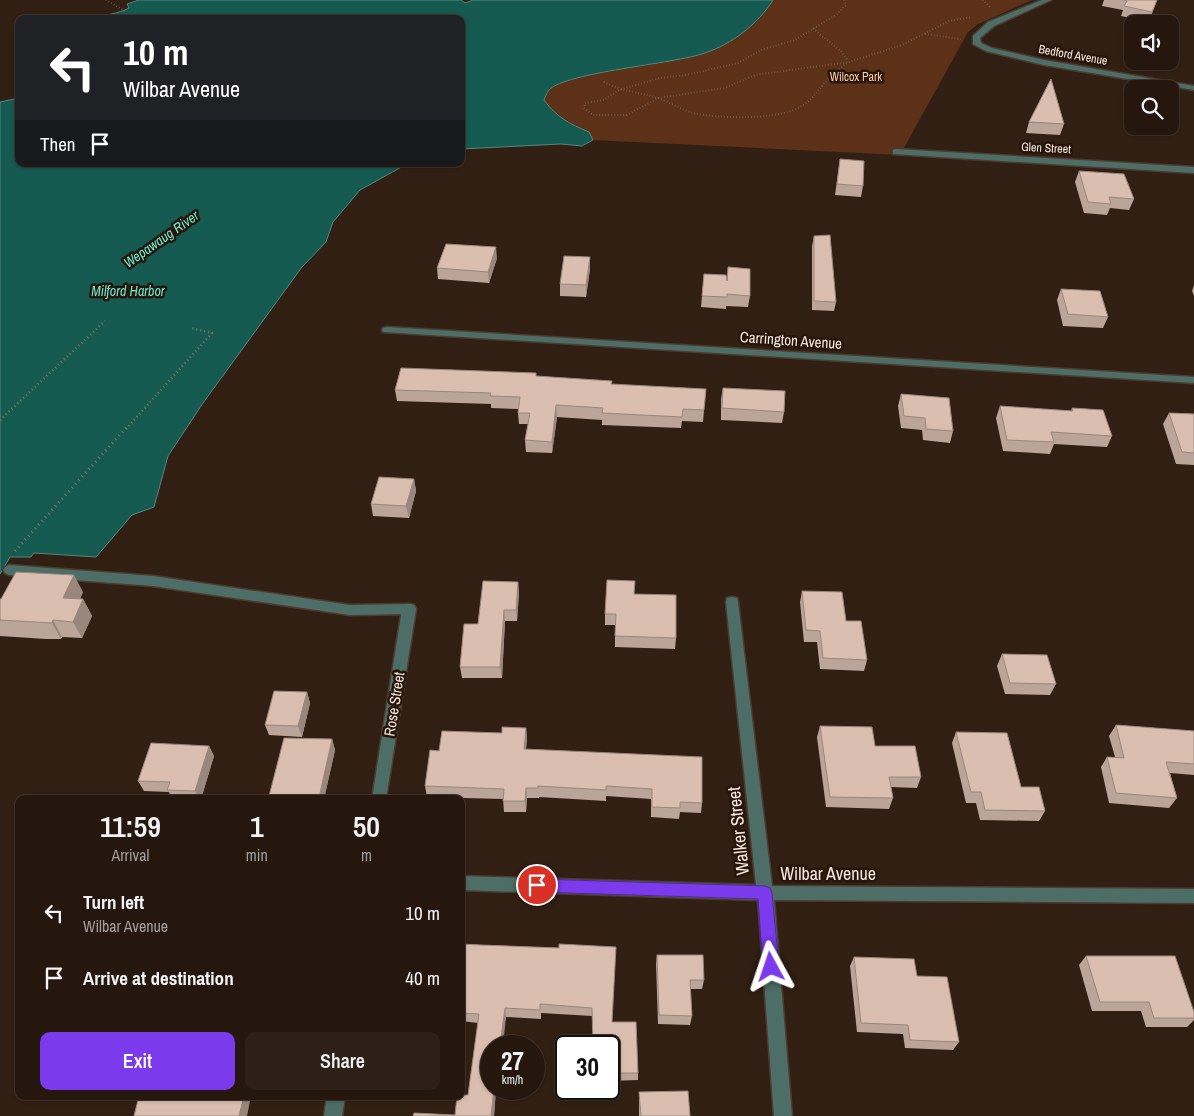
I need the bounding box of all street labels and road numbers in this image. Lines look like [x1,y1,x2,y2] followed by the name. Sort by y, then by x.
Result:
[1037,41,1109,69] street label: Bedford Avenue
[1021,139,1072,157] street label: Glen Street
[739,326,843,354] street label: Carrington Avenue
[379,670,410,738] street label: Rose Street
[721,785,755,877] street label: Walker Street
[780,861,876,886] street label: Wilbar Avenue

